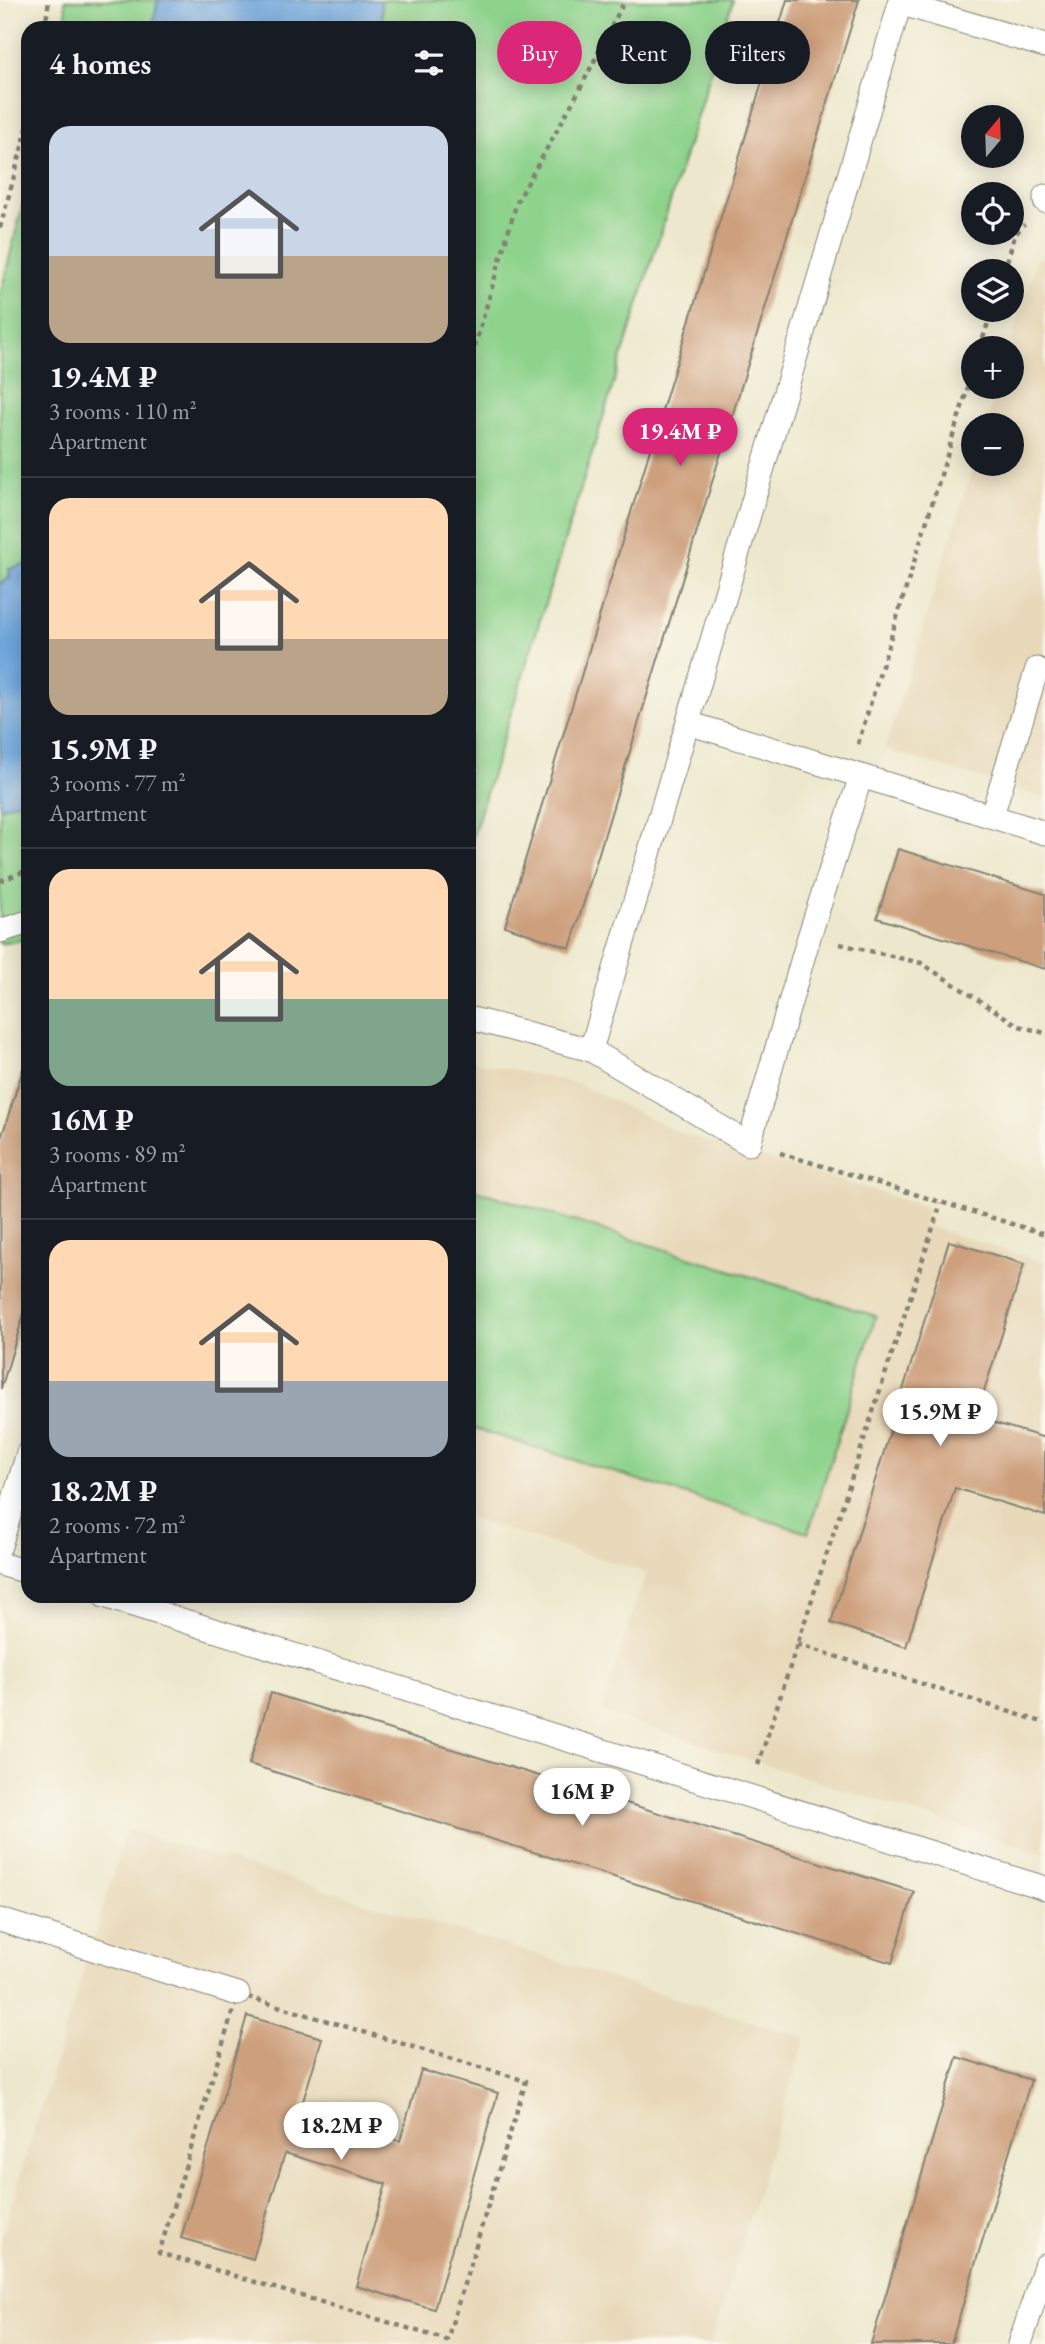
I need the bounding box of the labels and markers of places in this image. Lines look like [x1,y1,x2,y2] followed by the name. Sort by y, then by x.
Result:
[615,408,745,468] pin: 19.4M ₽
[875,1388,1005,1448] pin: 15.9M ₽
[533,1769,631,1828] pin: 16M ₽
[276,2102,406,2162] pin: 18.2M ₽

